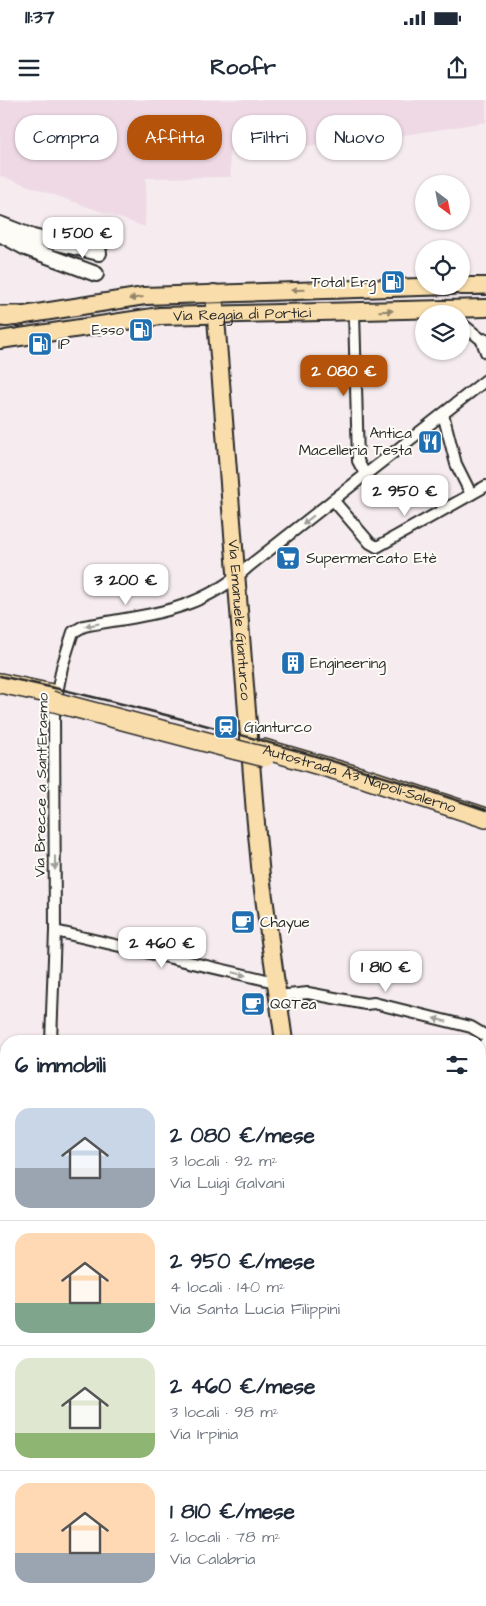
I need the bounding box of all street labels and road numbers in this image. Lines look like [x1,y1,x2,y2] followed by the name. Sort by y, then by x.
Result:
[173,302,312,327] street label: Via Reggia di Portici
[222,539,256,702] street label: Via Emanuele Gianturco
[29,692,54,878] street label: Via Brecce a Sant'Erasmo
[260,739,459,819] street label: Autostrada A3 Napoli-Salerno

